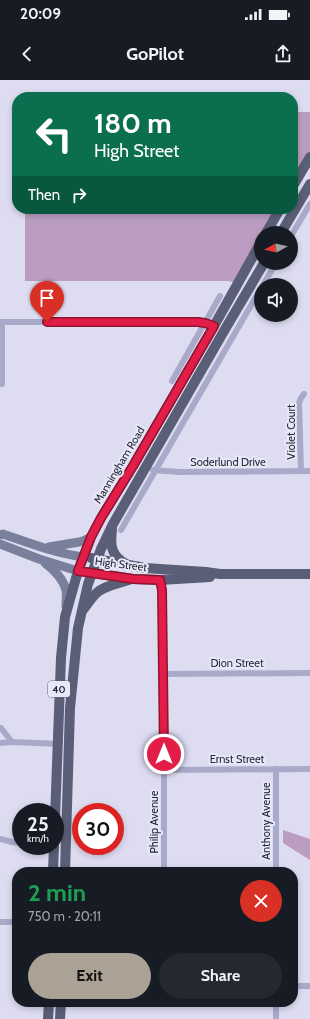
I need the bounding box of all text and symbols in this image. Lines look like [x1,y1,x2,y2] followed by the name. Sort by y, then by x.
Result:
[20,5,61,23] text: 20:09
[16,43,38,65] icon: back
[126,43,184,65] text: GoPilot
[272,43,294,65] icon: share
[94,106,172,140] text: 180 m
[28,108,80,160] icon: left
[94,140,179,162] text: High Street
[68,184,90,206] icon: right
[28,186,60,204] text: Then
[254,226,298,270] north arrow
[254,226,298,322] map controls
[254,278,298,322] button: sound
[30,281,64,322] pin
[36,287,58,309] icon: arrive
[284,404,298,460] street label: Violet Court
[90,424,148,506] street label: Manningham Road
[190,455,266,469] street label: Soderlund Drive
[94,554,148,574] street label: High Street
[210,656,264,670] street label: Dion Street
[48,681,70,697] road number: 40
[143,733,185,775] position arrow
[210,752,265,766] street label: Ernst Street
[259,782,273,860] street label: Anthony Avenue
[147,790,161,853] street label: Philip Avenue
[72,803,124,855] speed limit sign: 30
[27,812,49,836] text: 25
[27,832,49,845] text: km/h
[28,878,86,907] text: 2 min
[240,880,282,922] button: close
[28,908,101,924] text: 750 m · 20:11
[28,953,151,999] button: Exit
[159,953,282,999] button: Share

